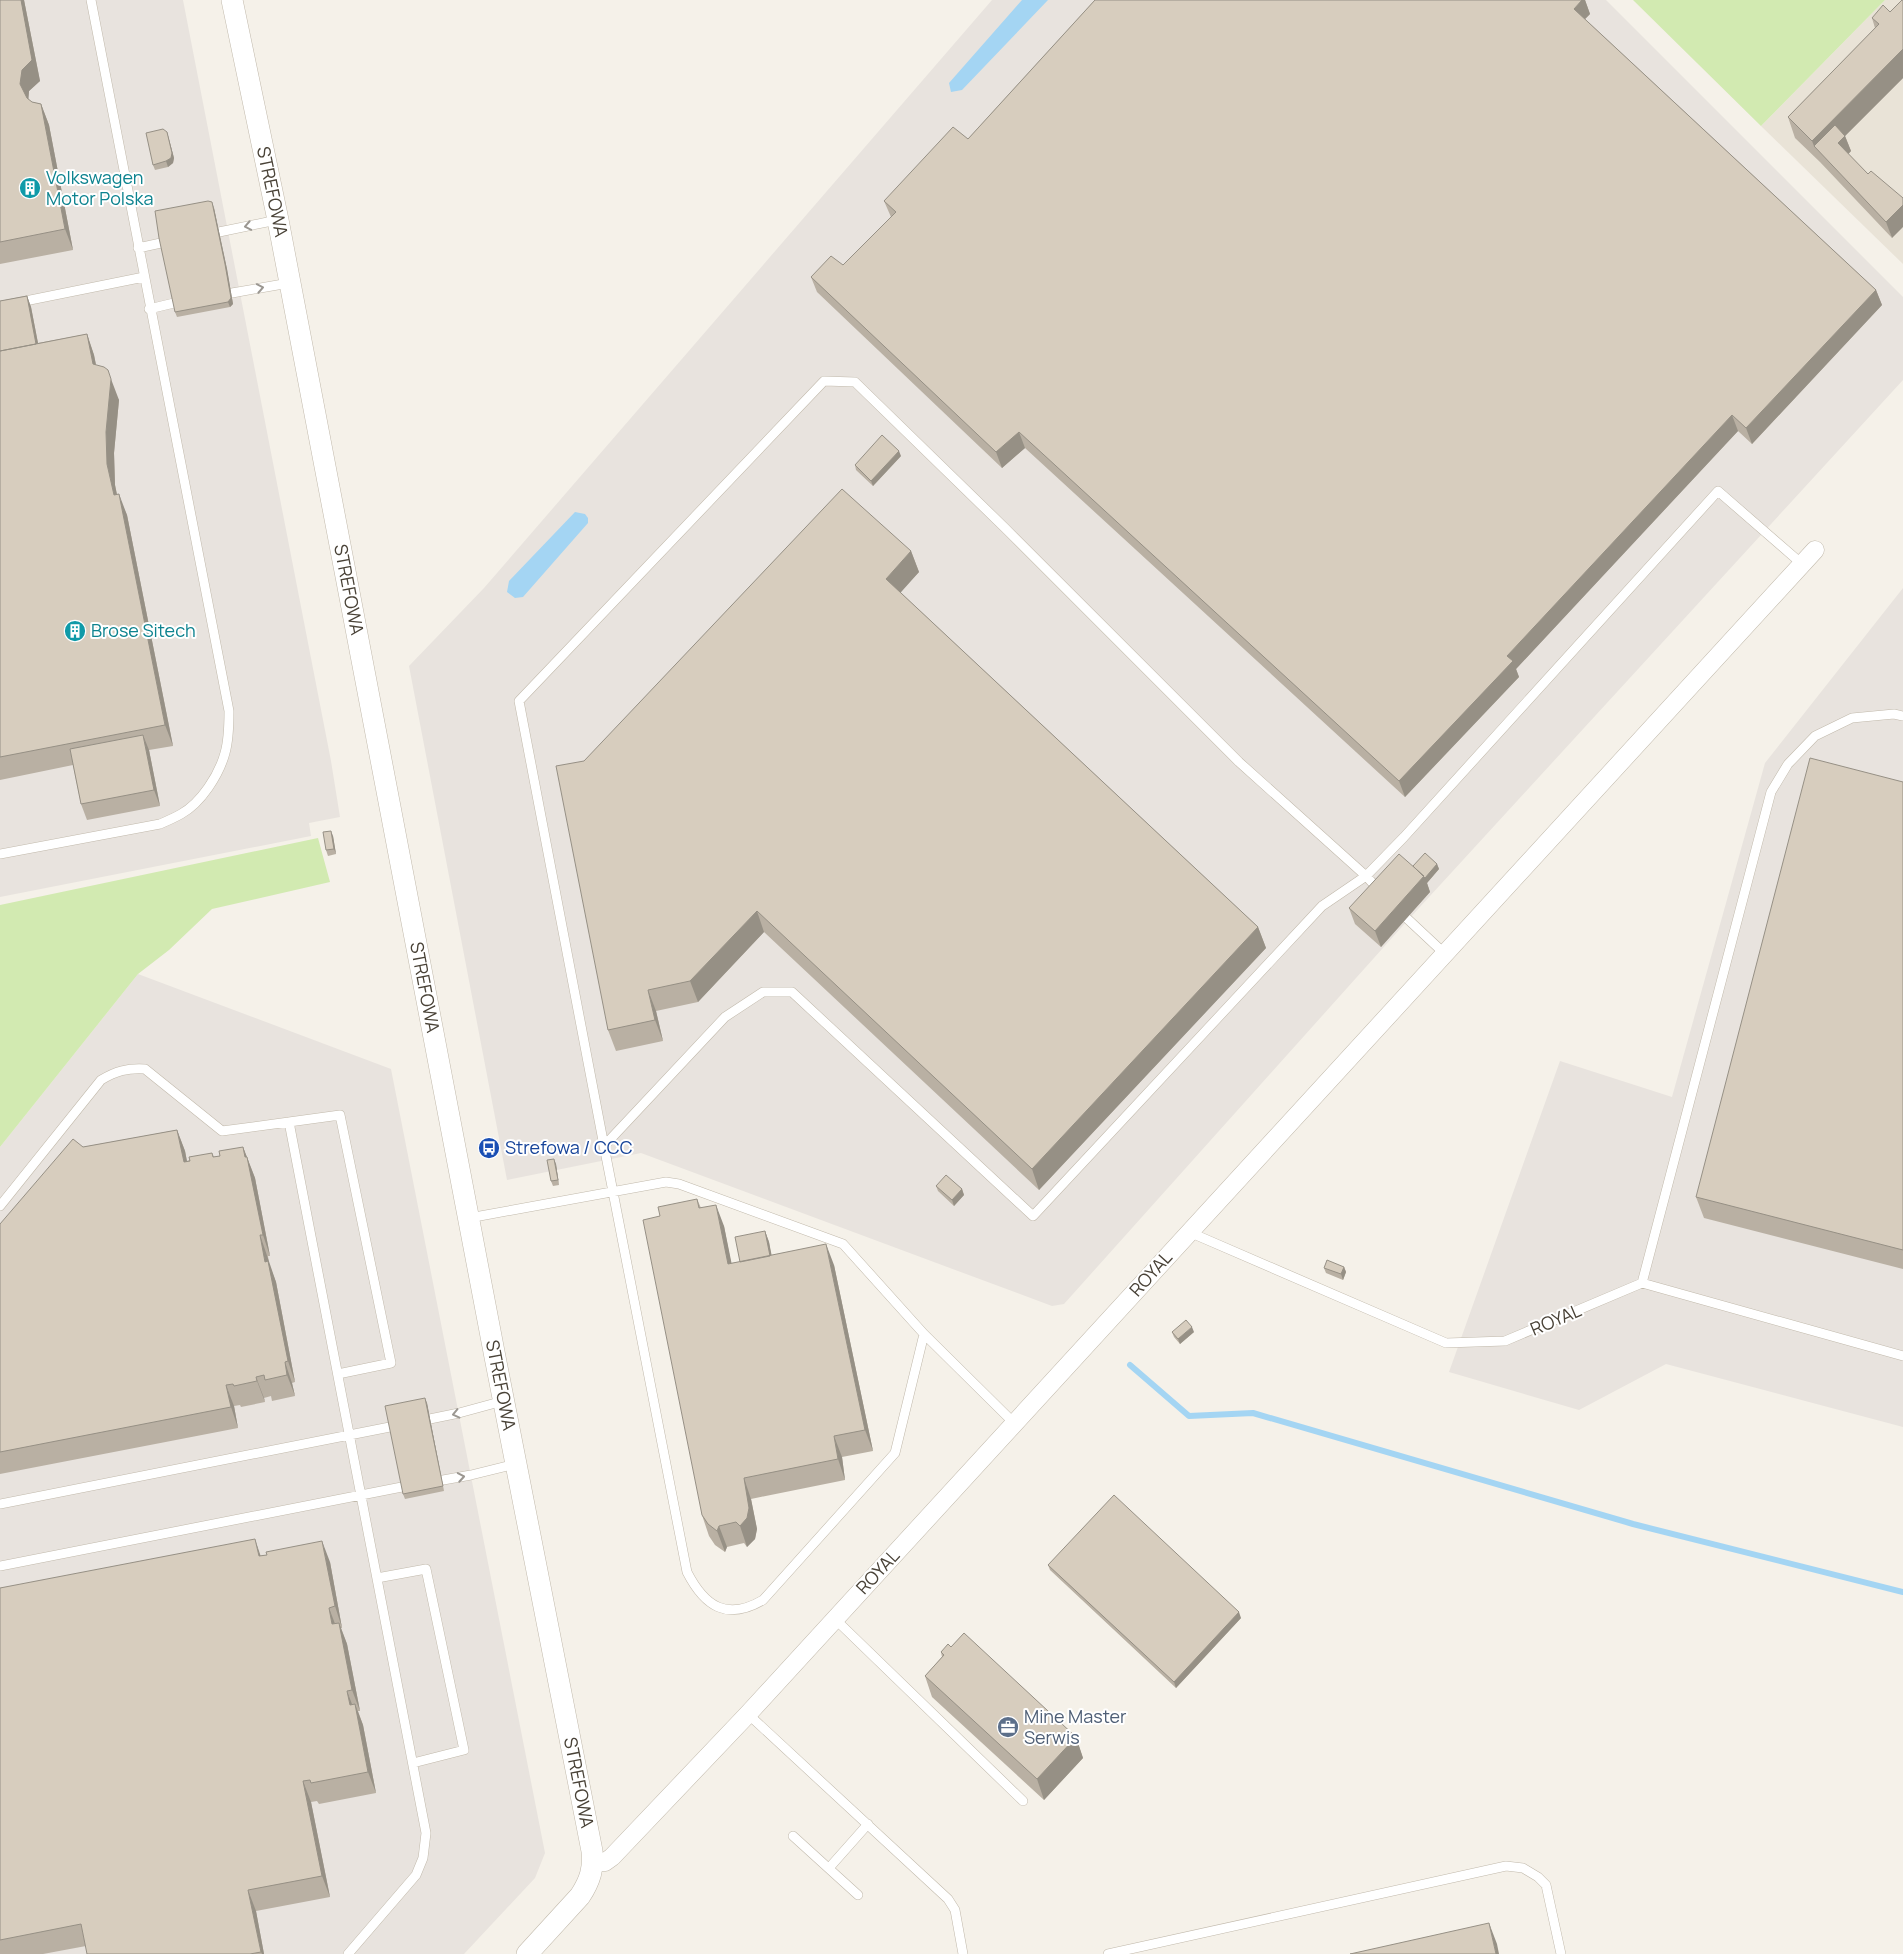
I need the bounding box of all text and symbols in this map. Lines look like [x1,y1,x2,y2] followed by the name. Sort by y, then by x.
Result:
[252,144,294,240] street label: STREFOWA
[46,165,153,210] place label: Volkswagen Motor Polska
[18,176,42,200] building icon: Volkswagen Motor Polska
[244,220,252,231] one-way arrow
[256,283,265,294] one-way arrow
[329,542,370,637] street label: STREFOWA
[91,618,196,642] place label: Brose Sitech
[63,619,87,643] building icon: Brose Sitech
[405,940,446,1035] street label: STREFOWA
[505,1135,633,1159] place label: Strefowa / CCC
[477,1136,501,1160] bus stop icon: Strefowa / CCC
[1124,1246,1177,1301] street label: ROYAL
[1526,1298,1585,1341] street label: ROYAL
[481,1338,522,1433] street label: STREFOWA
[452,1408,461,1419] one-way arrow
[456,1473,465,1483] one-way arrow
[850,1544,904,1599] street label: ROYAL
[1024,1704,1127,1749] place label: Mine Master Serwis
[996,1715,1020,1739] office icon: Mine Master Serwis
[559,1735,600,1830] street label: STREFOWA

